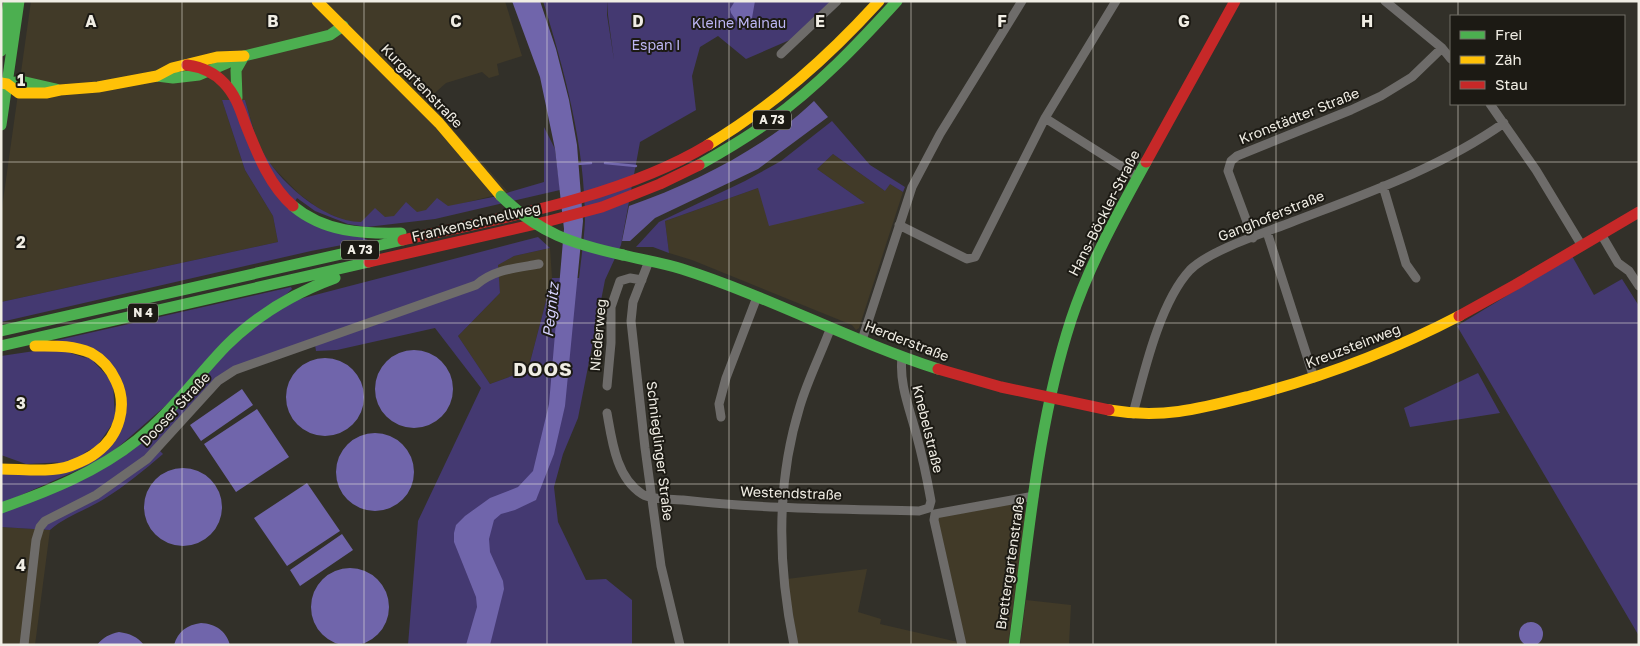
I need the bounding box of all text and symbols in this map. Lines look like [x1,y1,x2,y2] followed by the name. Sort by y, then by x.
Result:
[85,11,97,31] text: A
[267,11,279,31] text: B
[450,11,462,31] text: C
[632,11,644,31] text: D
[815,11,825,31] text: E
[997,11,1007,31] text: F
[1178,11,1190,31] text: G
[1361,11,1373,31] text: H
[692,14,786,31] park label: Kleine Mainau
[1450,15,1625,105] legend
[1495,25,1522,43] text: Frei
[632,36,681,53] park label: Espan I
[378,40,467,131] street label: Kurgartenstraße
[1495,50,1522,68] text: Zäh
[17,70,25,90] text: 1
[1495,75,1528,93] text: Stau
[1236,84,1361,147] street label: Kronstädter Straße
[753,110,791,130] road number: A 73
[1064,147,1143,279] street label: Hans-Böckler-Straße
[1215,187,1326,245] street label: Ganghoferstraße
[410,198,542,245] street label: Frankenschnellweg
[16,232,26,252] text: 2
[341,240,379,260] road number: A 73
[538,280,563,338] water label: Pegnitz
[586,298,609,372] street label: Niederweg
[128,304,158,322] road number: N 4
[863,317,952,364] street label: Herderstraße
[1303,320,1403,371] street label: Kreuzsteinweg
[513,357,573,380] district label: DOOS
[136,368,213,449] street label: Dooser Straße
[643,380,677,522] street label: Schnieglinger Straße
[909,383,948,475] street label: Knebelstraße
[16,393,26,413] text: 3
[740,482,842,503] street label: Westendstraße
[992,495,1027,631] street label: Brettergartenstraße
[16,555,26,575] text: 4

